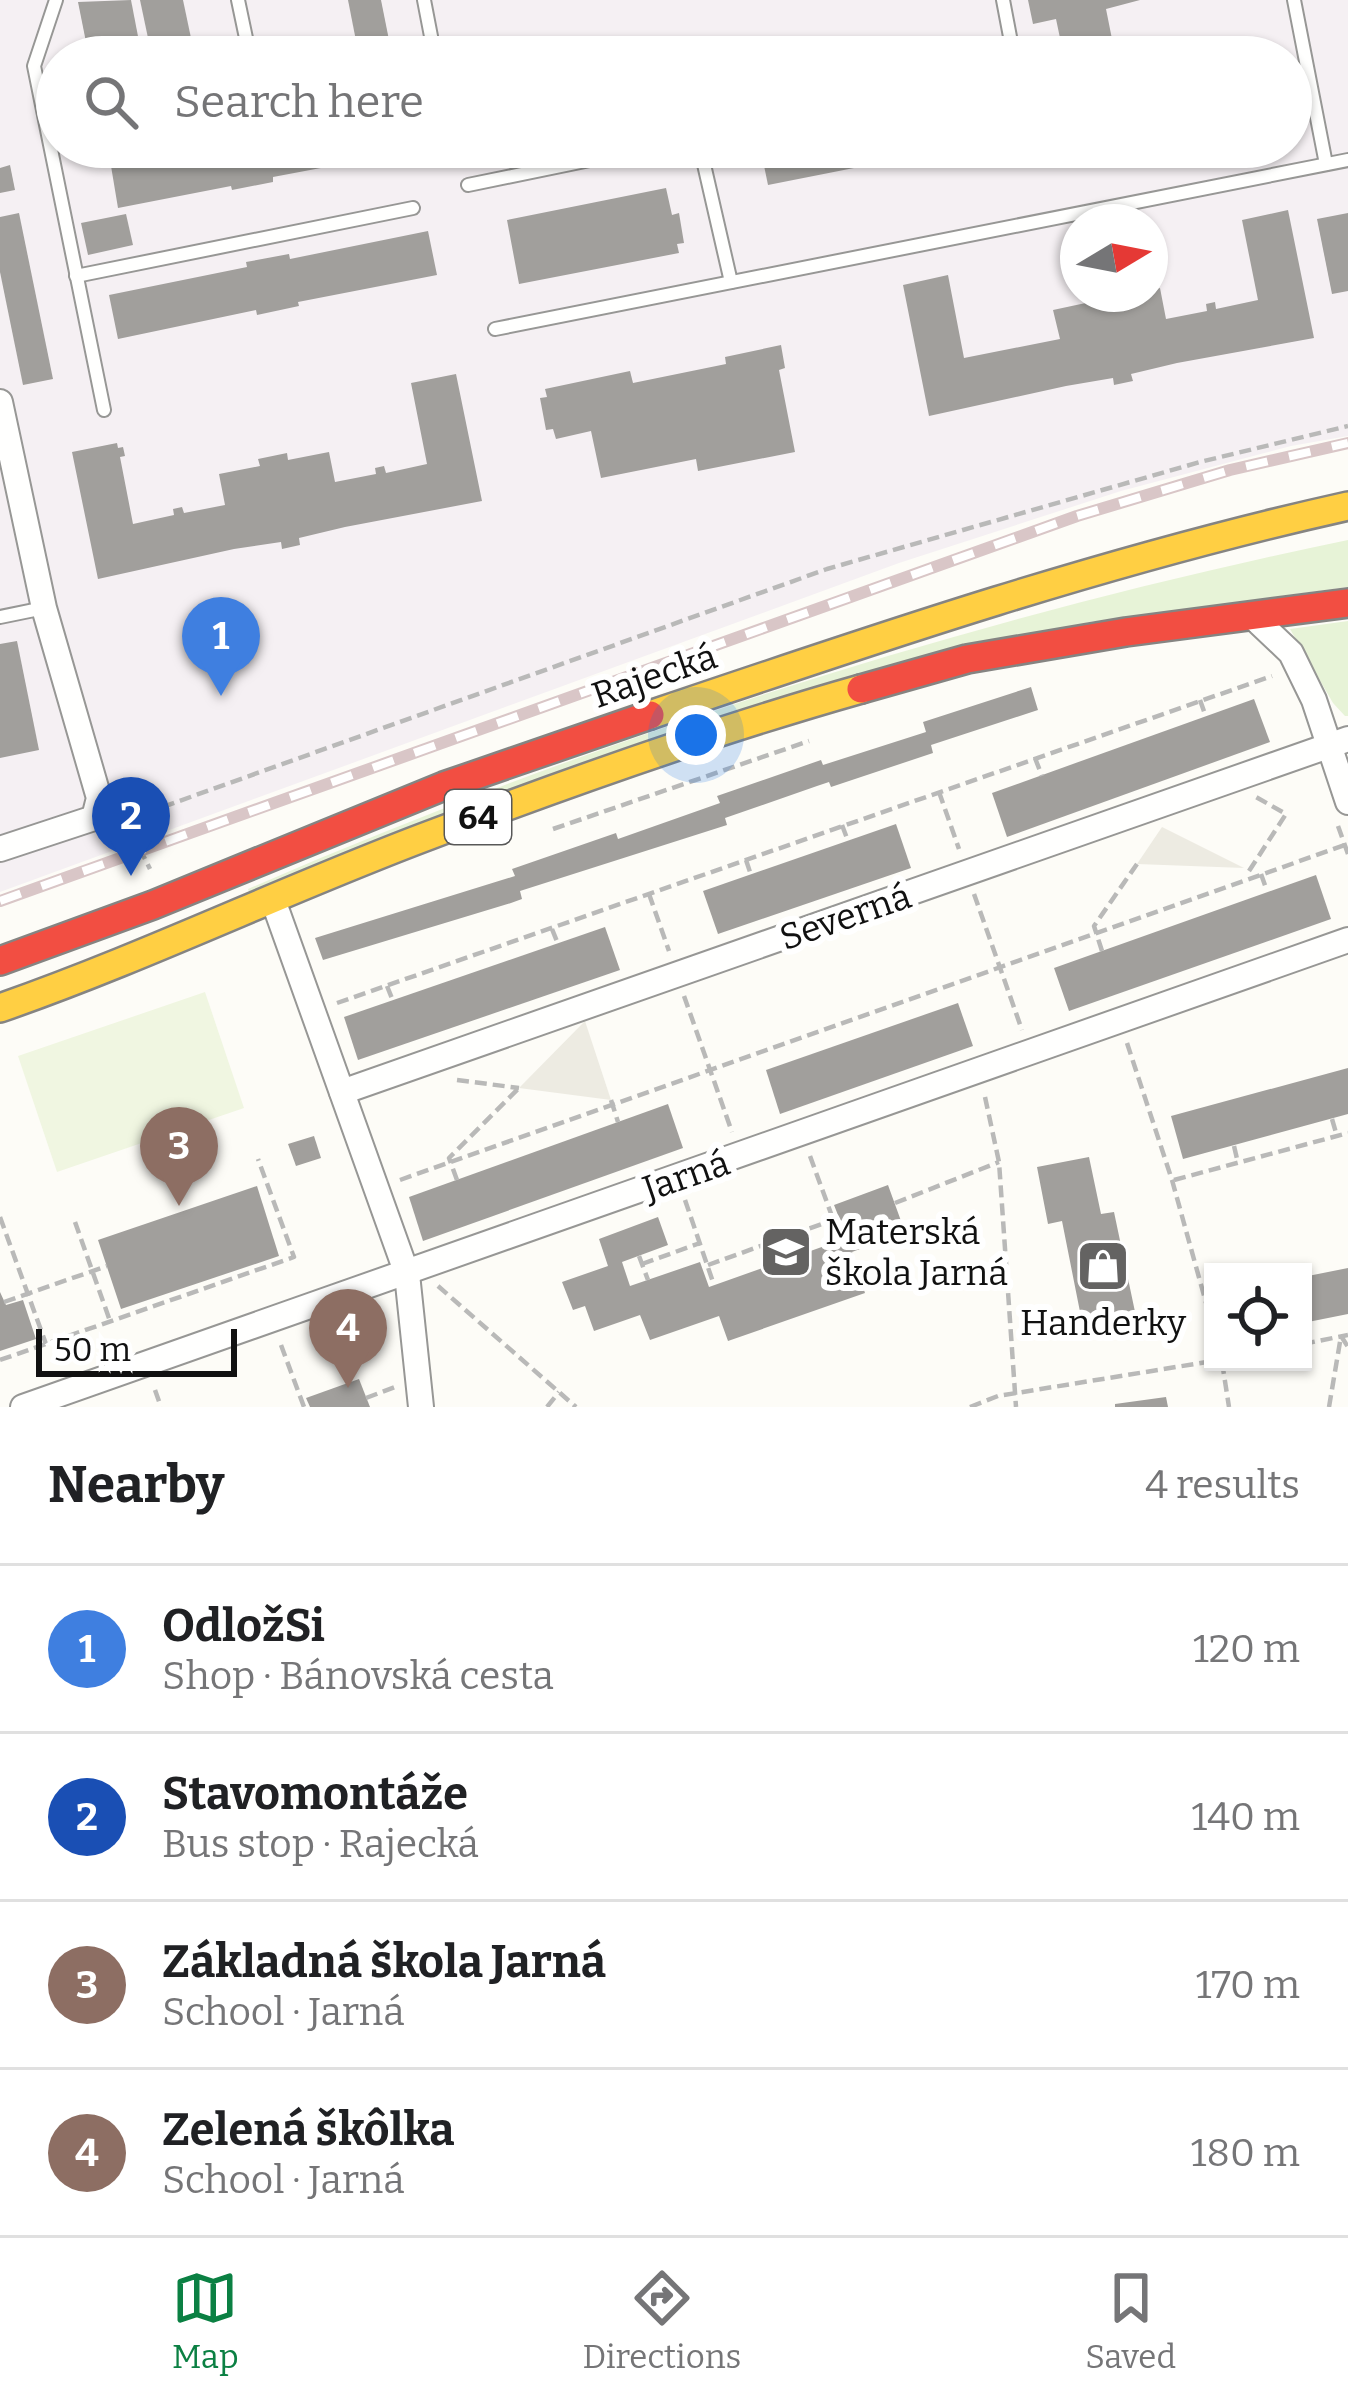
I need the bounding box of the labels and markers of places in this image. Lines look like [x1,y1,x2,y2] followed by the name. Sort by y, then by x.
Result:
[182,597,260,696] pin: 1
[92,777,170,876] pin: 2
[140,1107,218,1206] pin: 3
[825,1210,1008,1295] place label: Materská škola Jarná
[758,1224,814,1280] school or university icon: Materská škola Jarná
[1075,1238,1131,1294] shop icon: Handerky
[309,1289,387,1388] pin: 4
[1020,1301,1187,1345] place label: Handerky

